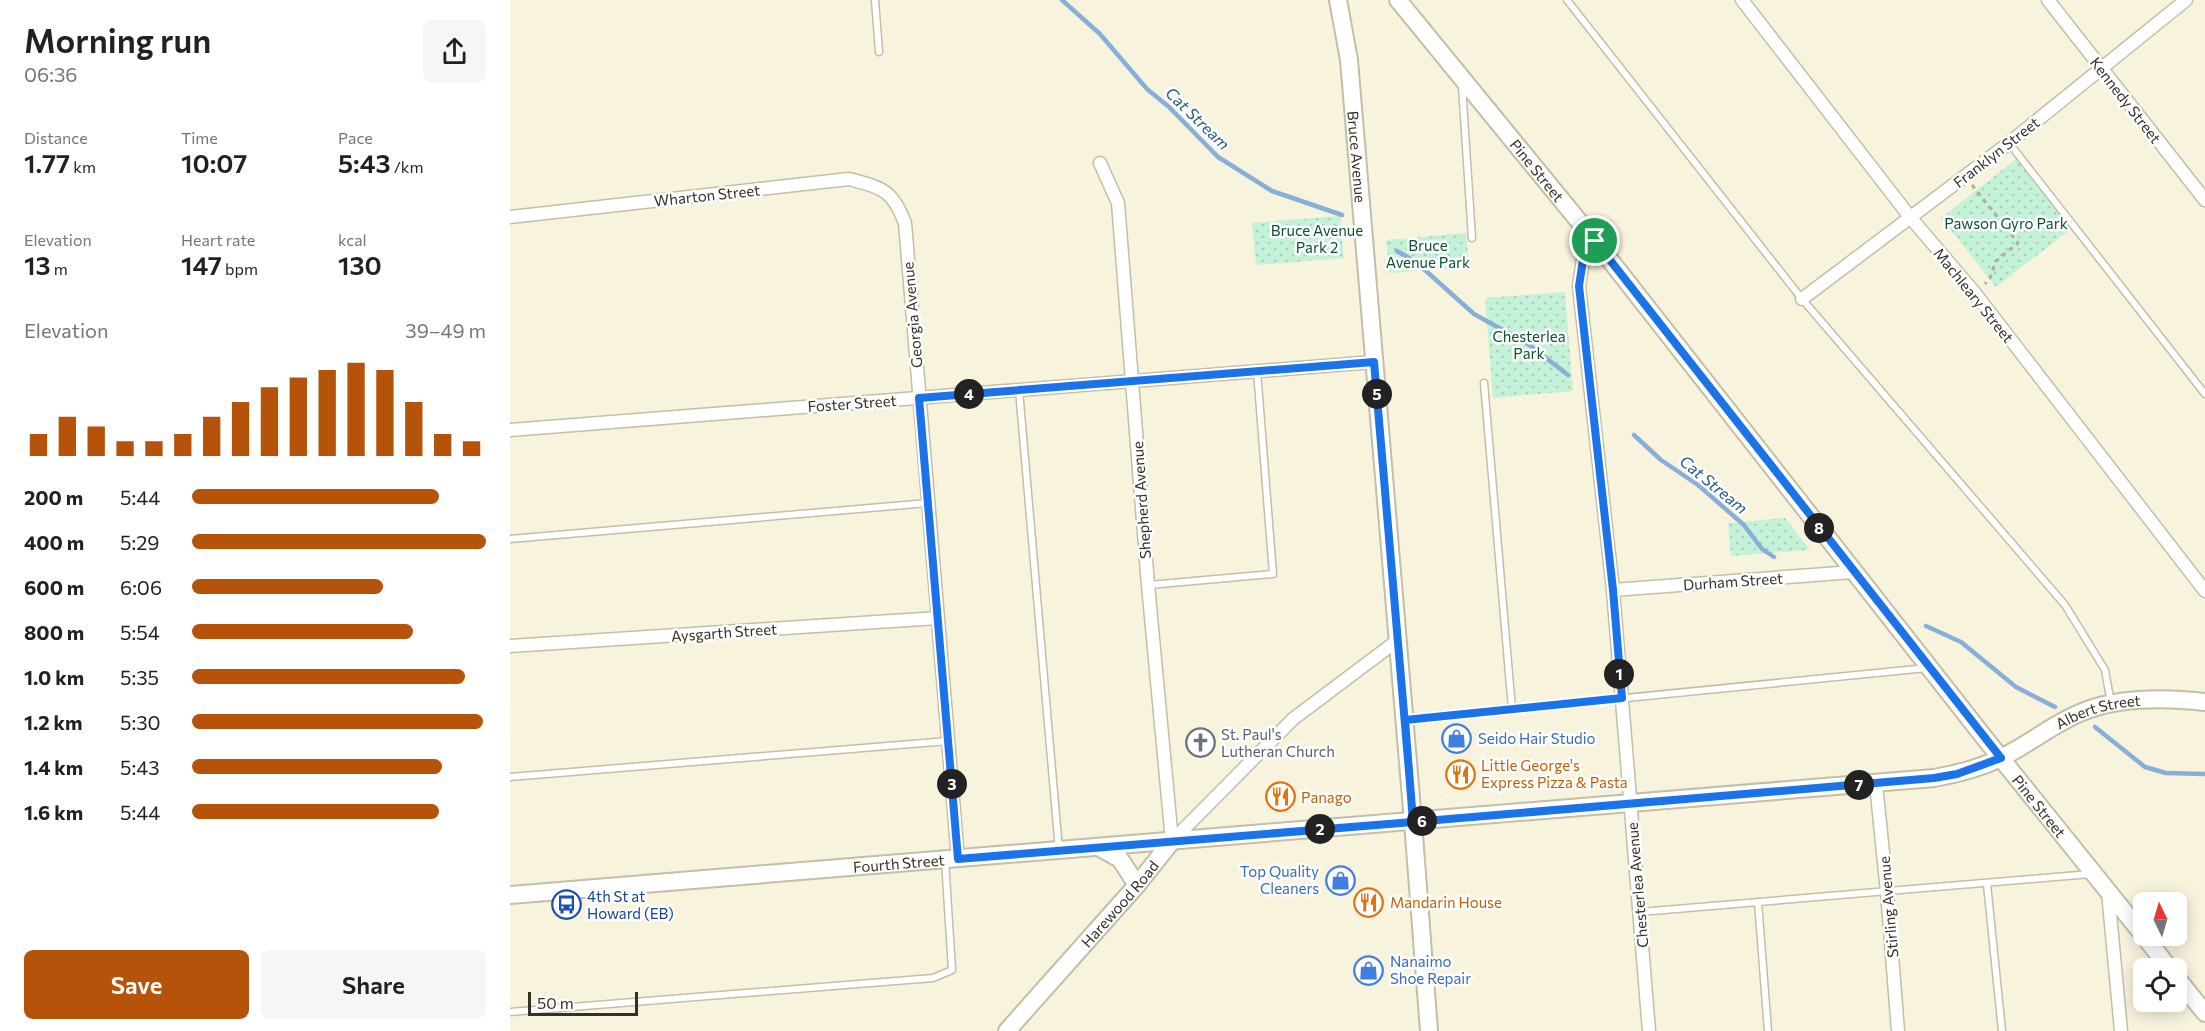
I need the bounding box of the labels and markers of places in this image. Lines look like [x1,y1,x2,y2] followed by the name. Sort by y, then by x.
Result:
[1569,215,1620,266] pin
[954,379,984,409] pin: 4
[1362,379,1392,409] pin: 5
[1804,513,1834,543] pin: 8
[1604,659,1634,689] pin: 1
[1441,722,1473,754] shop icon: Seido Hair Studio
[1221,725,1335,760] place label: St. Paul's Lutheran Church
[1184,727,1216,759] church icon: St. Paul's Lutheran Church
[1478,729,1596,747] place label: Seido Hair Studio
[1481,756,1628,791] place label: Little George's Express Pizza & Pasta
[1444,758,1476,790] restaurant icon: Little George's Express Pizza & Pasta
[937,769,967,799] pin: 3
[1844,770,1874,800] pin: 7
[1264,781,1296,813] restaurant icon: Panago
[1301,788,1352,806] place label: Panago
[1407,806,1437,836] pin: 6
[1305,814,1335,844] pin: 2
[1240,862,1319,897] place label: Top Quality Cleaners
[1324,864,1356,896] shop icon: Top Quality Cleaners
[1353,886,1385,918] restaurant icon: Mandarin House
[587,887,674,922] place label: 4th St at Howard (EB)
[550,889,582,921] bus stop icon: 4th St at Howard (EB)
[1390,893,1502,911] place label: Mandarin House
[1390,952,1471,987] place label: Nanaimo Shoe Repair
[1353,954,1385,986] shop icon: Nanaimo Shoe Repair

